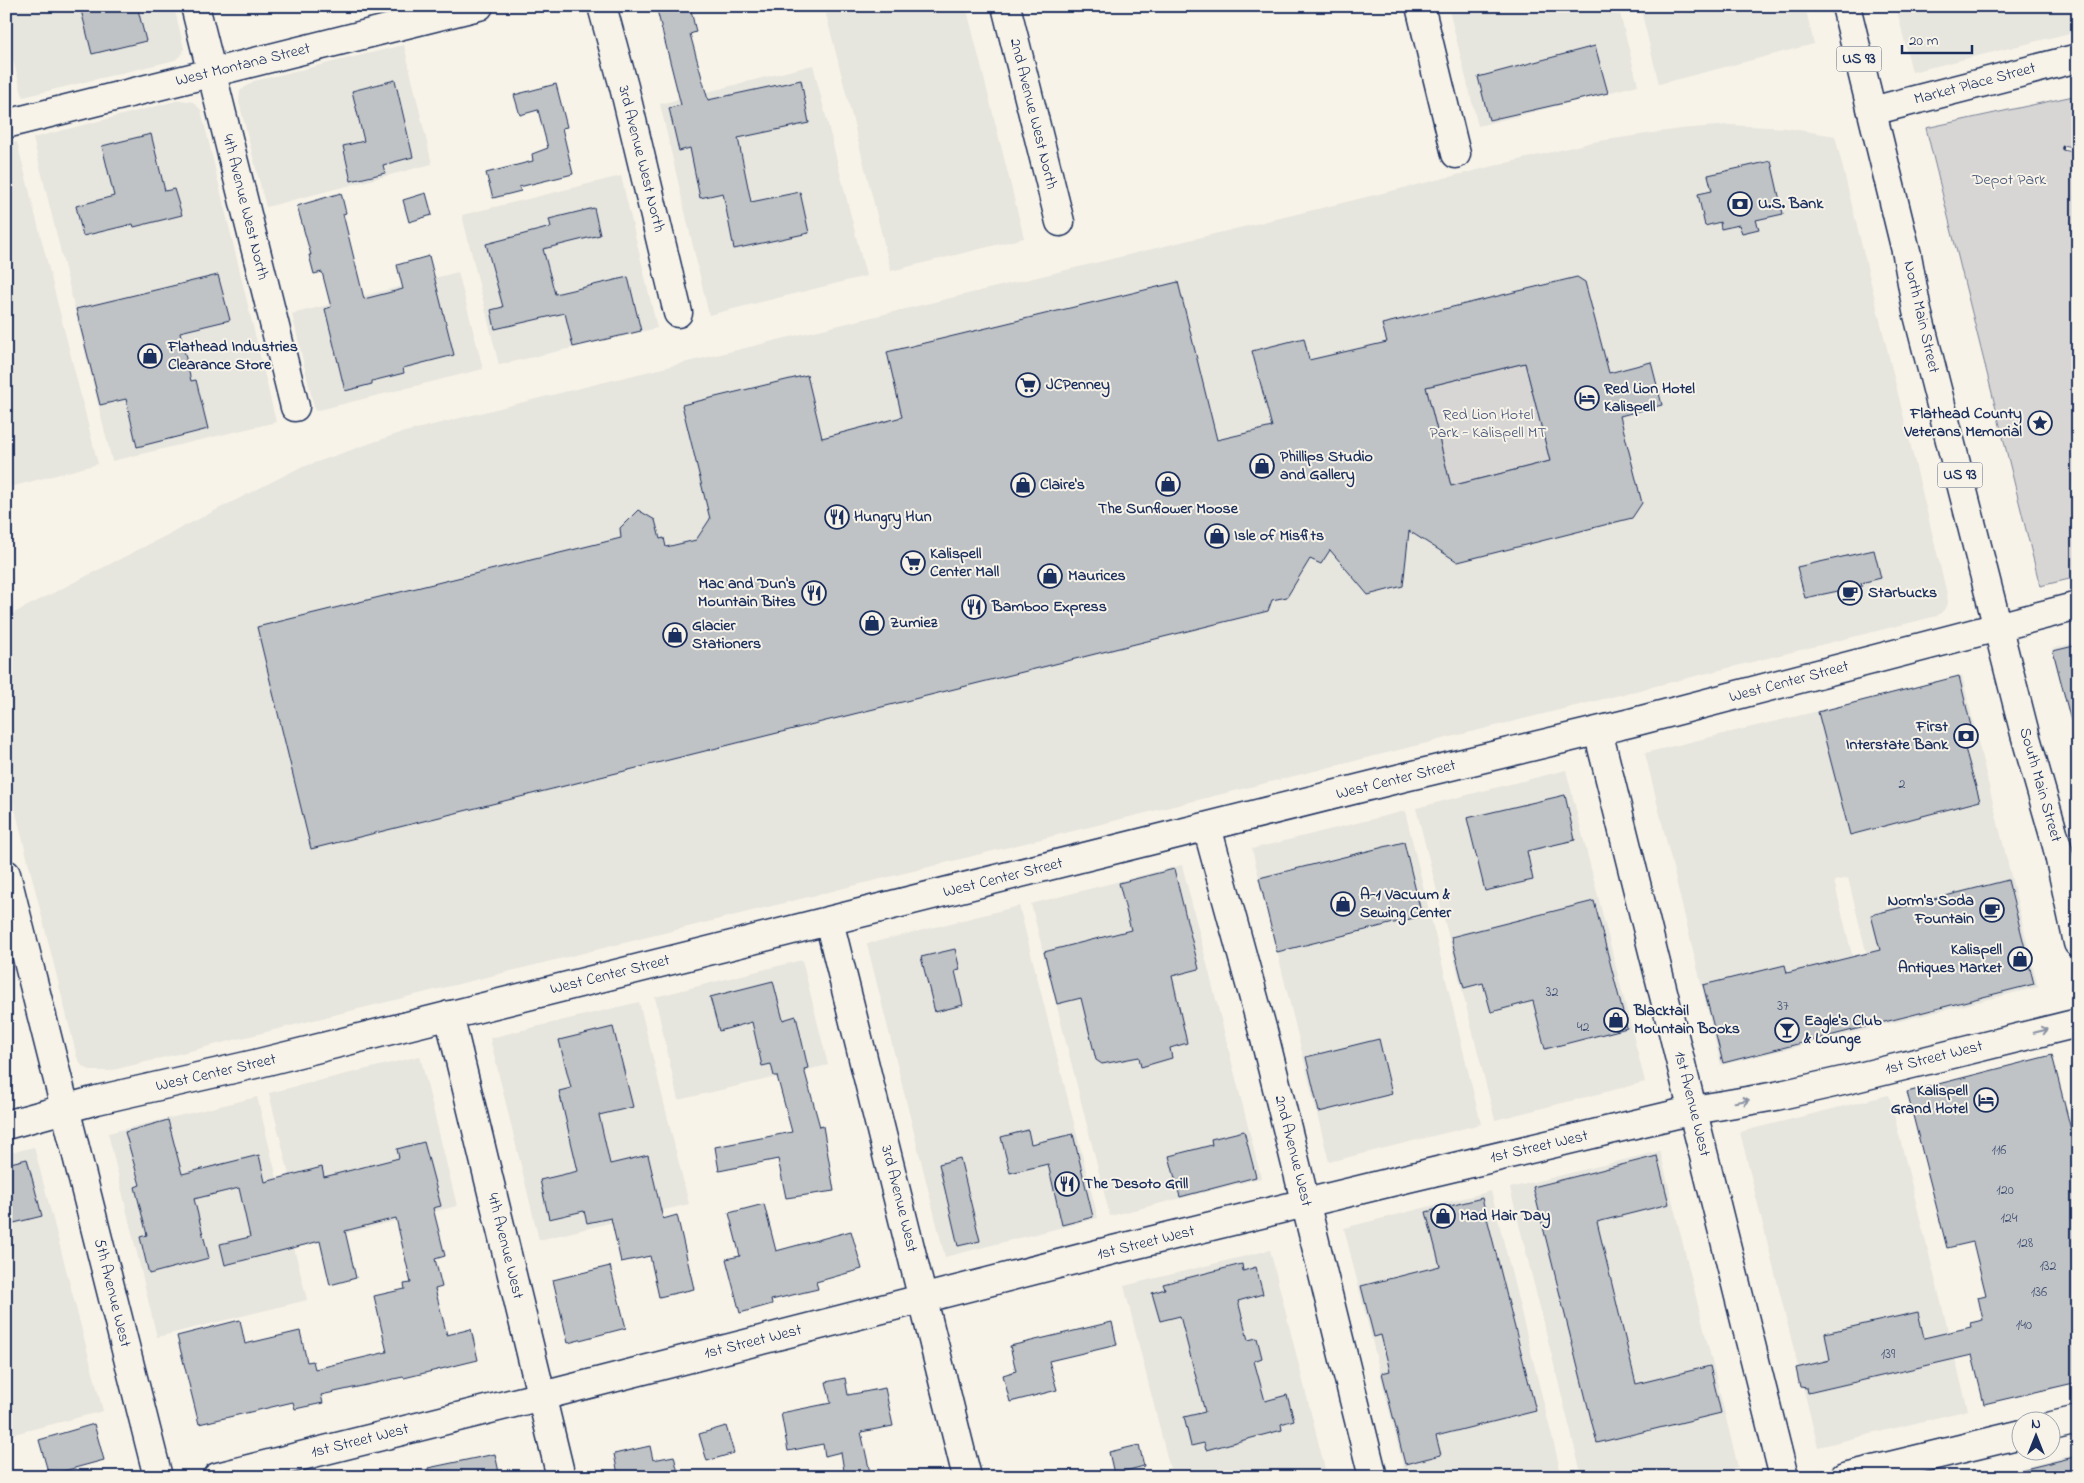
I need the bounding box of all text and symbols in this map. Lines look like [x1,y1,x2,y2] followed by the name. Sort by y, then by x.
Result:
[1902,22,1972,54] scale bar
[1909,30,1939,52] text: 20 m
[1003,36,1063,192] street label: 2nd Avenue West North
[173,37,313,93] street label: West Montana Street
[1836,46,1882,72] road number: US 93
[1911,56,2039,112] street label: Market Place Street
[611,83,671,235] street label: 3rd Avenue West North
[215,132,275,282] street label: 4th Avenue West North
[1971,168,2047,192] park label: Depot Park
[1727,191,1753,217] bank icon: U.S. Bank
[1758,192,1824,216] place label: U.S. Bank
[1896,259,1946,376] street label: North Main Street
[167,335,298,377] place label: Flathead Industries Clearance Store
[137,343,163,369] shop icon: Flathead Industries Clearance Store
[1015,372,1041,398] supermarket icon: JCPenney
[1046,373,1110,398] place label: JCPenney
[1603,377,1695,419] place label: Red Lion Hotel Kalispell
[1574,385,1600,411] hotel icon: Red Lion Hotel Kalispell
[1903,402,2022,444] place label: Flathead County Veterans Memorial
[1429,403,1547,445] park label: Red Lion Hotel Park - Kalispell MT
[2027,410,2053,436] place icon: Flathead County Veterans Memorial
[1280,445,1373,488] place label: Phillips Studio and Gallery
[1249,453,1275,479] shop icon: Phillips Studio and Gallery
[1938,462,1982,488] road number: US 93
[1155,471,1181,497] shop icon: The Sunflower Moose
[1010,472,1036,498] shop icon: Claire's
[1040,473,1085,497] place label: Claire's
[1098,497,1239,521] place label: The Sunflower Moose
[824,504,850,530] restaurant icon: Hungry Hun
[854,505,932,530] place label: Hungry Hun
[1204,523,1230,549] shop icon: Isle of Misfits
[1234,524,1324,548] place label: Isle of Misfits
[930,542,999,584] place label: Kalispell Center Mall
[900,550,926,576] supermarket icon: Kalispell Center Mall
[1037,563,1063,589] shop icon: Maurices
[1068,564,1126,588] place label: Maurices
[698,572,796,614] place label: Mac and Dun's Mountain Bites
[801,580,827,606] restaurant icon: Mac and Dun's Mountain Bites
[1837,580,1863,606] cafe icon: Starbucks
[1868,581,1937,605] place label: Starbucks
[961,594,987,620] restaurant icon: Bamboo Express
[991,595,1107,619] place label: Bamboo Express
[859,610,885,636] shop icon: Zumiez
[890,611,939,635] place label: Zumiez
[692,614,761,656] place label: Glacier Stationers
[662,622,688,648] shop icon: Glacier Stationers
[1727,654,1852,709] street label: West Center Street
[1846,715,1949,757] place label: First Interstate Bank
[1953,723,1979,749] bank icon: First Interstate Bank
[2012,725,2068,846] street label: South Main Street
[1334,753,1459,806] street label: West Center Street
[1899,774,1906,795] house number: 2
[941,851,1066,904] street label: West Center Street
[1360,883,1452,926] place label: A-1 Vacuum & Sewing Center
[1887,889,1974,931] place label: Norm's Soda Fountain
[1330,891,1356,917] shop icon: A-1 Vacuum & Sewing Center
[1979,897,2005,923] cafe icon: Norm's Soda Fountain
[1898,938,2003,980] place label: Kalispell Antiques Market
[2007,946,2033,972] shop icon: Kalispell Antiques Market
[548,948,673,1001] street label: West Center Street
[1546,982,1558,1003] house number: 32
[1777,996,1789,1017] house number: 37
[1633,999,1740,1041] place label: Blacktail Mountain Books
[1603,1007,1629,1033] shop icon: Blacktail Mountain Books
[1803,1009,1882,1052] place label: Eagle's Club & Lounge
[1577,1017,1589,1038] house number: 42
[1774,1017,1800,1043] bar icon: Eagle's Club & Lounge
[2033,1026,2049,1035] one-way arrow
[1883,1034,1986,1082] street label: 1st Street West
[153,1047,279,1099] street label: West Center Street
[1667,1049,1717,1160] street label: 1st Avenue West
[1891,1079,1968,1121] place label: Kalispell Grand Hotel
[1973,1087,1999,1113] hotel icon: Kalispell Grand Hotel
[1268,1093,1319,1210] street label: 2nd Avenue West
[1733,1096,1749,1106] one-way arrow
[1488,1124,1591,1170] street label: 1st Street West
[1991,1140,2007,1161] house number: 116
[874,1143,924,1256] street label: 3rd Avenue West
[1054,1171,1080,1197] restaurant icon: The Desoto Grill
[1084,1172,1189,1196] place label: The Desoto Grill
[1996,1180,2014,1201] house number: 120
[480,1190,530,1302] street label: 4th Avenue West
[1430,1203,1456,1229] shop icon: Mad Hair Day
[1460,1204,1551,1229] place label: Mad Hair Day
[2000,1208,2018,1229] house number: 124
[1095,1219,1198,1267] street label: 1st Street West
[2017,1233,2033,1254] house number: 128
[87,1236,137,1350] street label: 5th Avenue West
[2039,1256,2057,1277] house number: 132
[2031,1282,2047,1303] house number: 136
[2016,1315,2032,1336] house number: 140
[702,1318,805,1366] street label: 1st Street West
[1881,1344,1896,1365] house number: 139
[2012,1410,2062,1460] north arrow
[2031,1414,2041,1435] text: N
[309,1417,412,1465] street label: 1st Street West

